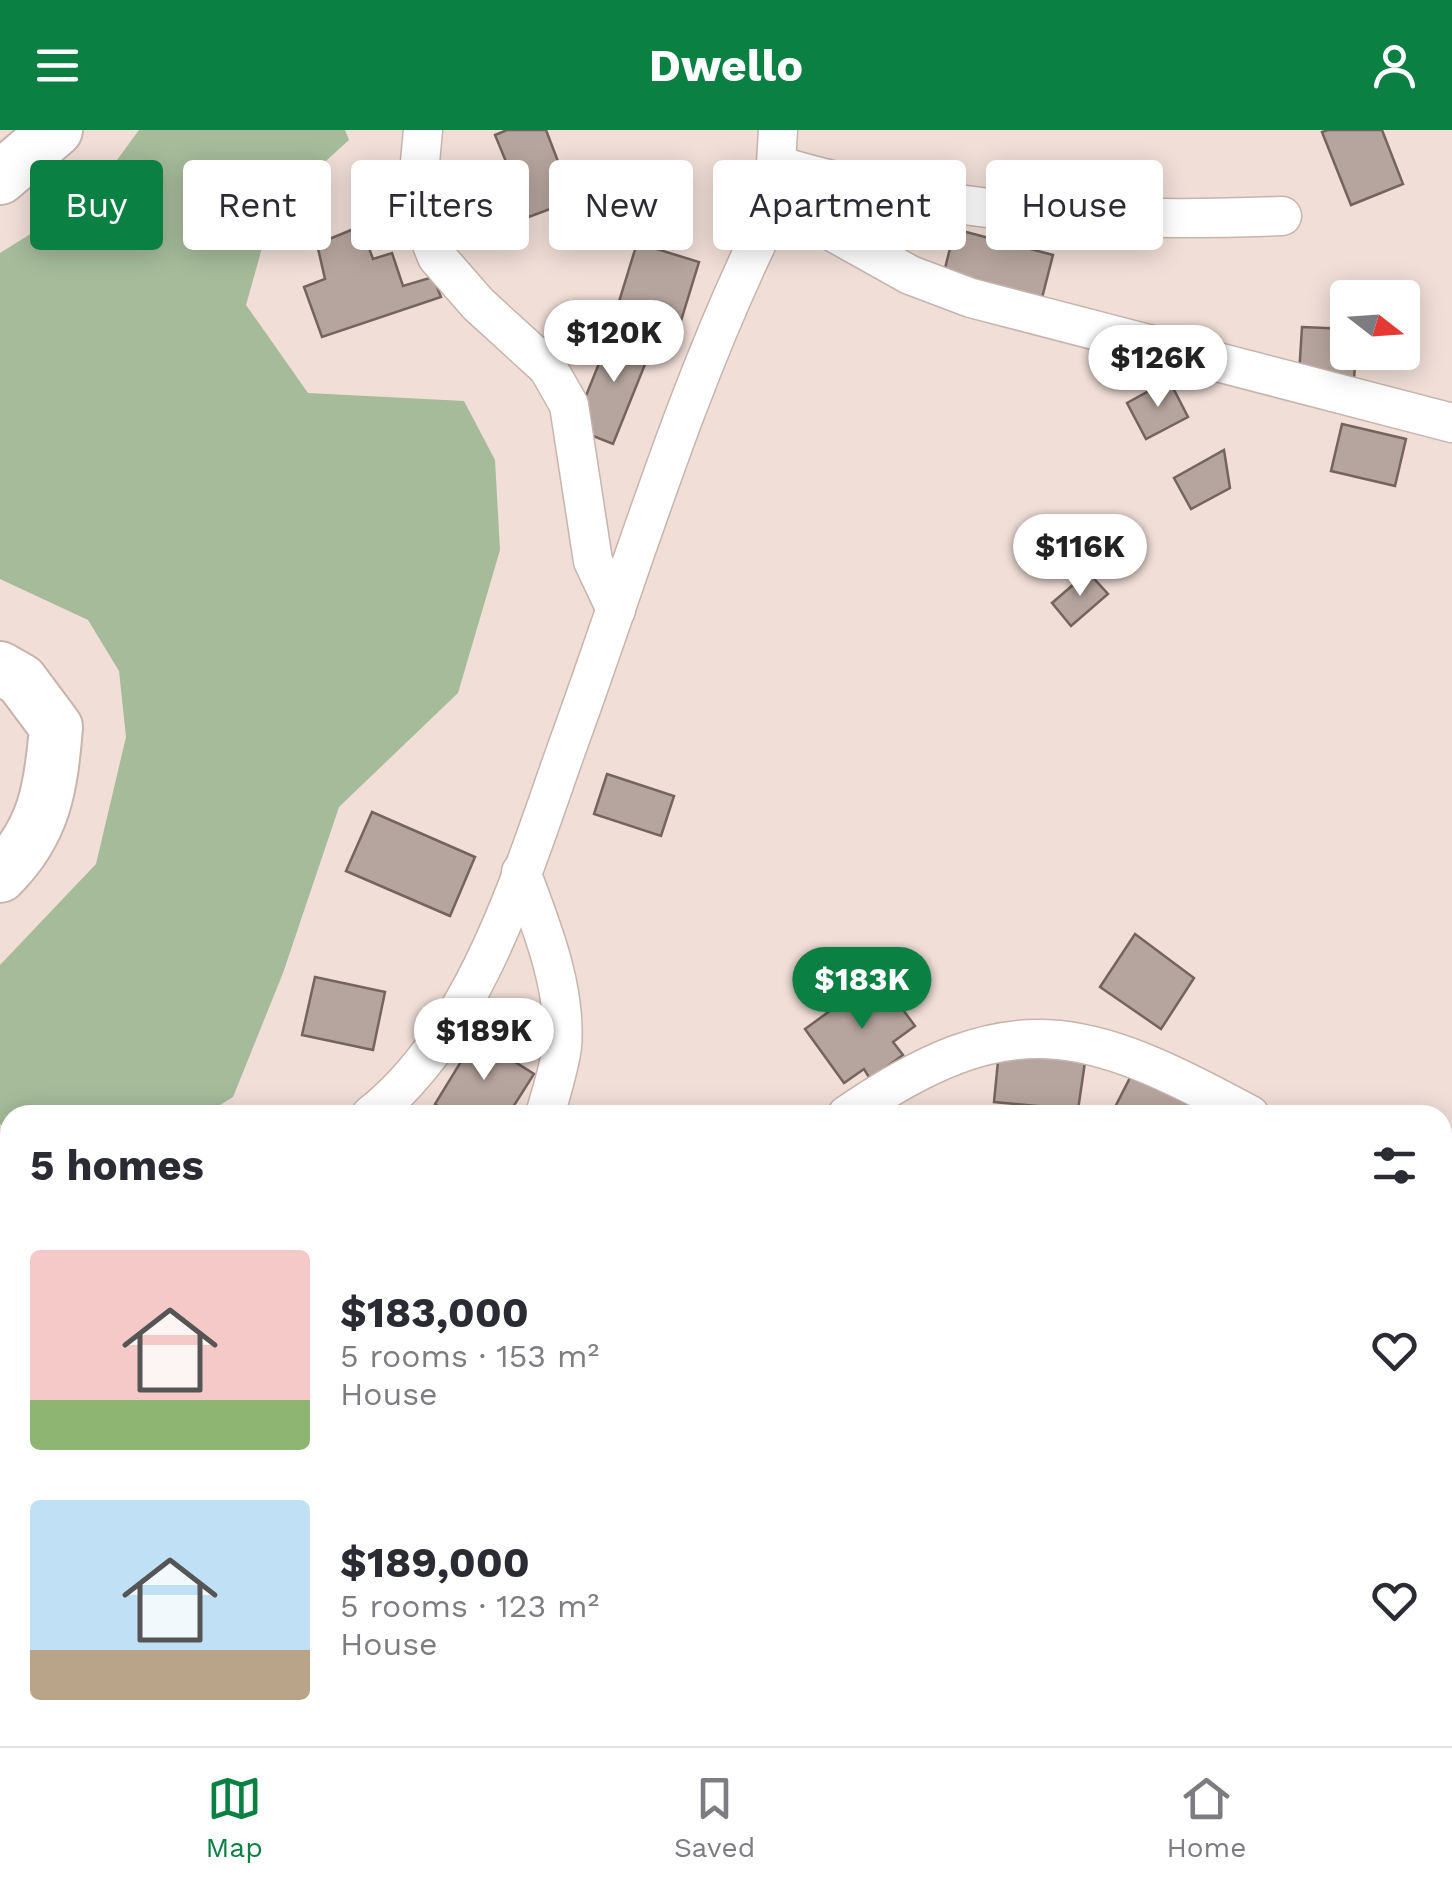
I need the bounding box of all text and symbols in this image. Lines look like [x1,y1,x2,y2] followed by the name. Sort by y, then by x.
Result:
[30,38,85,93] icon: menu
[1367,38,1422,93] icon: person
[649,39,803,92] text: Dwello
[30,160,163,250] chip: Buy
[183,160,331,250] chip: Rent
[351,160,529,250] chip: Filters
[549,160,693,250] chip: New
[713,160,966,250] chip: Apartment
[986,160,1163,250] chip: House
[1330,280,1420,370] north arrow
[1330,280,1420,370] map controls
[544,300,684,385] pin: $120K
[566,313,662,351] text: $120K
[1088,325,1228,410] pin: $126K
[1110,338,1206,376] text: $126K
[1010,514,1150,599] pin: $116K
[1035,527,1125,565] text: $116K
[792,947,932,1032] pin: $183K
[814,960,910,998] text: $183K
[414,998,554,1083] pin: $189K
[436,1011,532,1049] text: $189K
[1367,1138,1422,1193] icon: filters
[30,1141,204,1190] text: 5 homes
[340,1288,529,1337] text: $183,000
[110,1290,230,1410] icon: home
[1367,1323,1422,1378] icon: heart
[340,1337,599,1375] text: 5 rooms · 153 m²
[340,1375,438,1413] text: House
[340,1538,530,1587] text: $189,000
[110,1540,230,1660] icon: home
[1367,1573,1422,1628] icon: heart
[340,1587,599,1625] text: 5 rooms · 123 m²
[340,1625,438,1663] text: House
[206,1771,263,1864] tab: Map
[674,1771,755,1864] tab: Saved
[1166,1771,1246,1864] tab: Home

